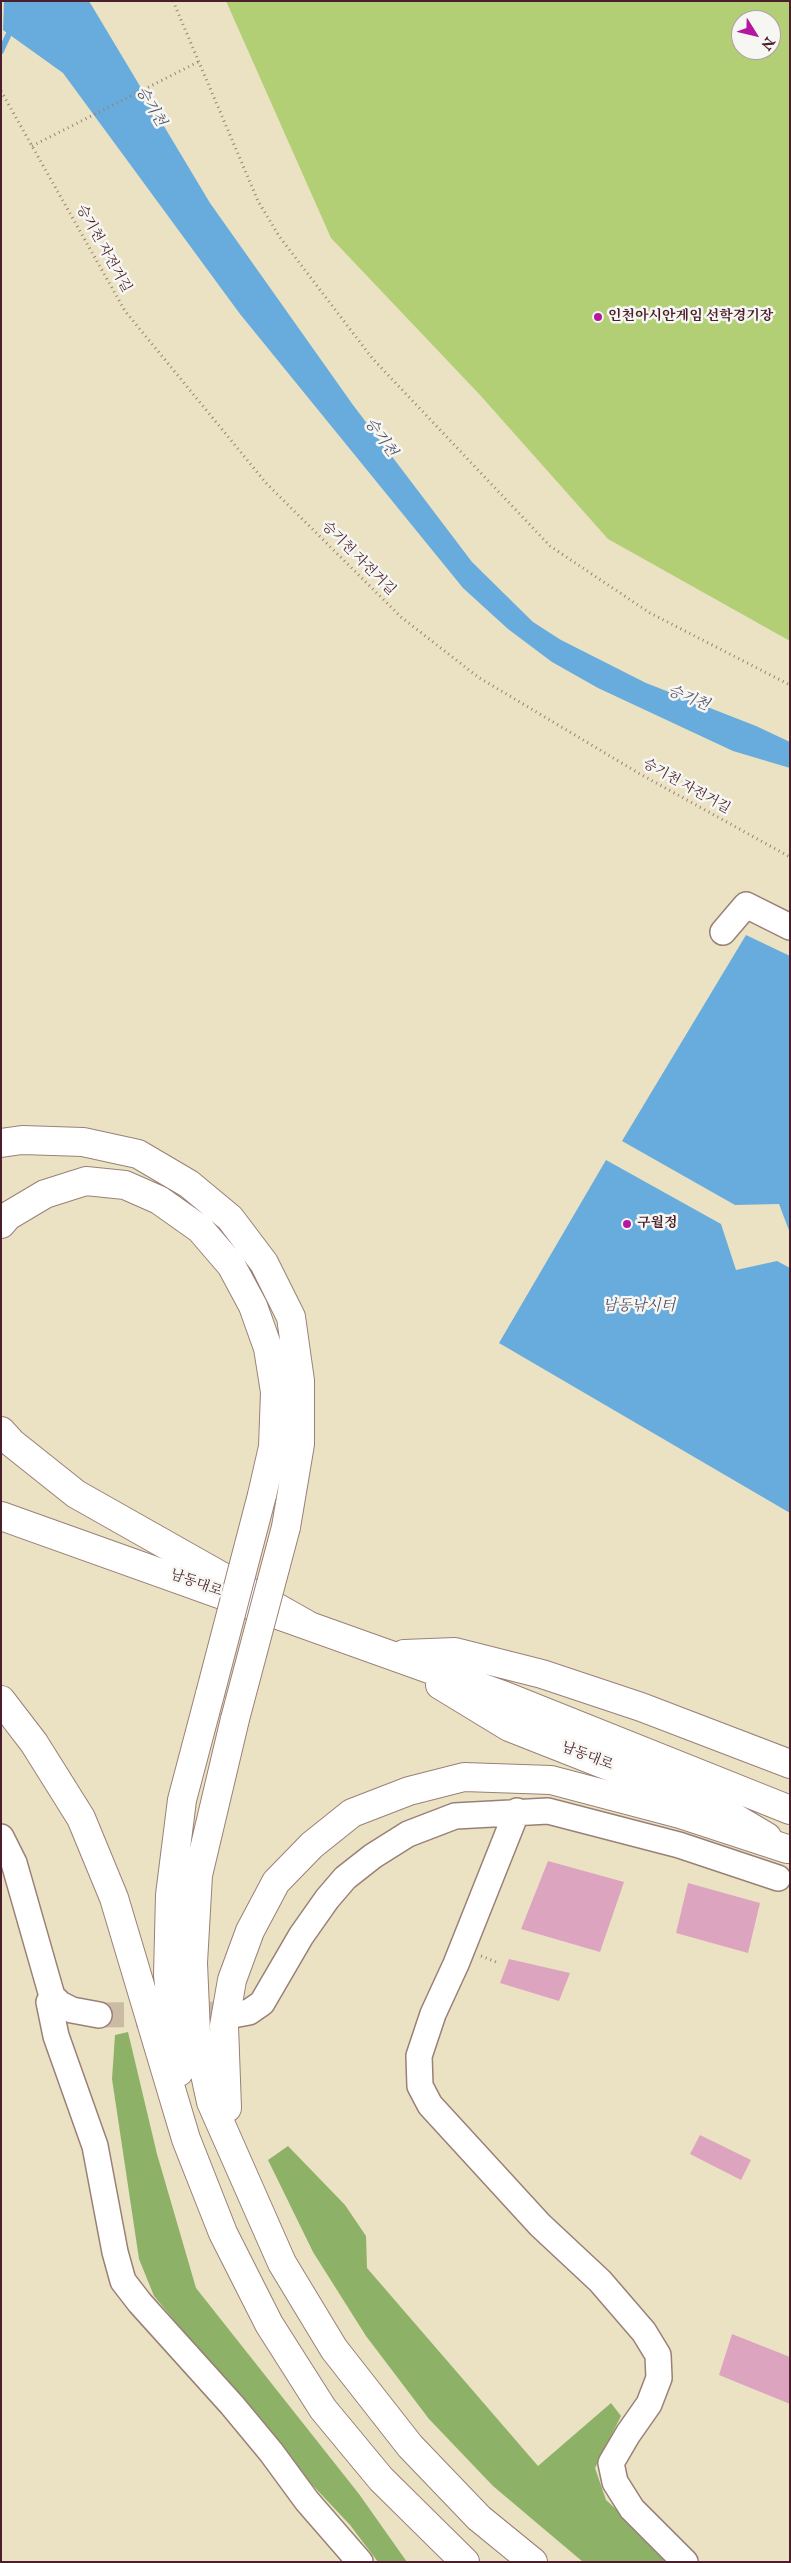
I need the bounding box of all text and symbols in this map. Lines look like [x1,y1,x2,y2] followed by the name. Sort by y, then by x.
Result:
[731,10,781,60] north arrow
[756,33,778,53] text: N
[131,84,169,130] water label: 승기천
[72,202,134,296] street label: 승기천 자전거길
[608,309,773,325] place label: 인천아시안게임 선학경기장
[592,311,604,323] marker: 인천아시안게임 선학경기장
[360,415,400,461] water label: 승기천
[318,519,398,599] street label: 승기천 자전거길
[664,683,712,715] water label: 승기천
[639,756,733,818] street label: 승기천 자전거길
[637,1216,678,1232] place label: 구월정
[621,1218,633,1230] marker: 구월정
[603,1298,675,1316] water label: 남동낚시터
[168,1567,224,1601] street label: 남동대로
[559,1739,615,1775] street label: 남동대로

